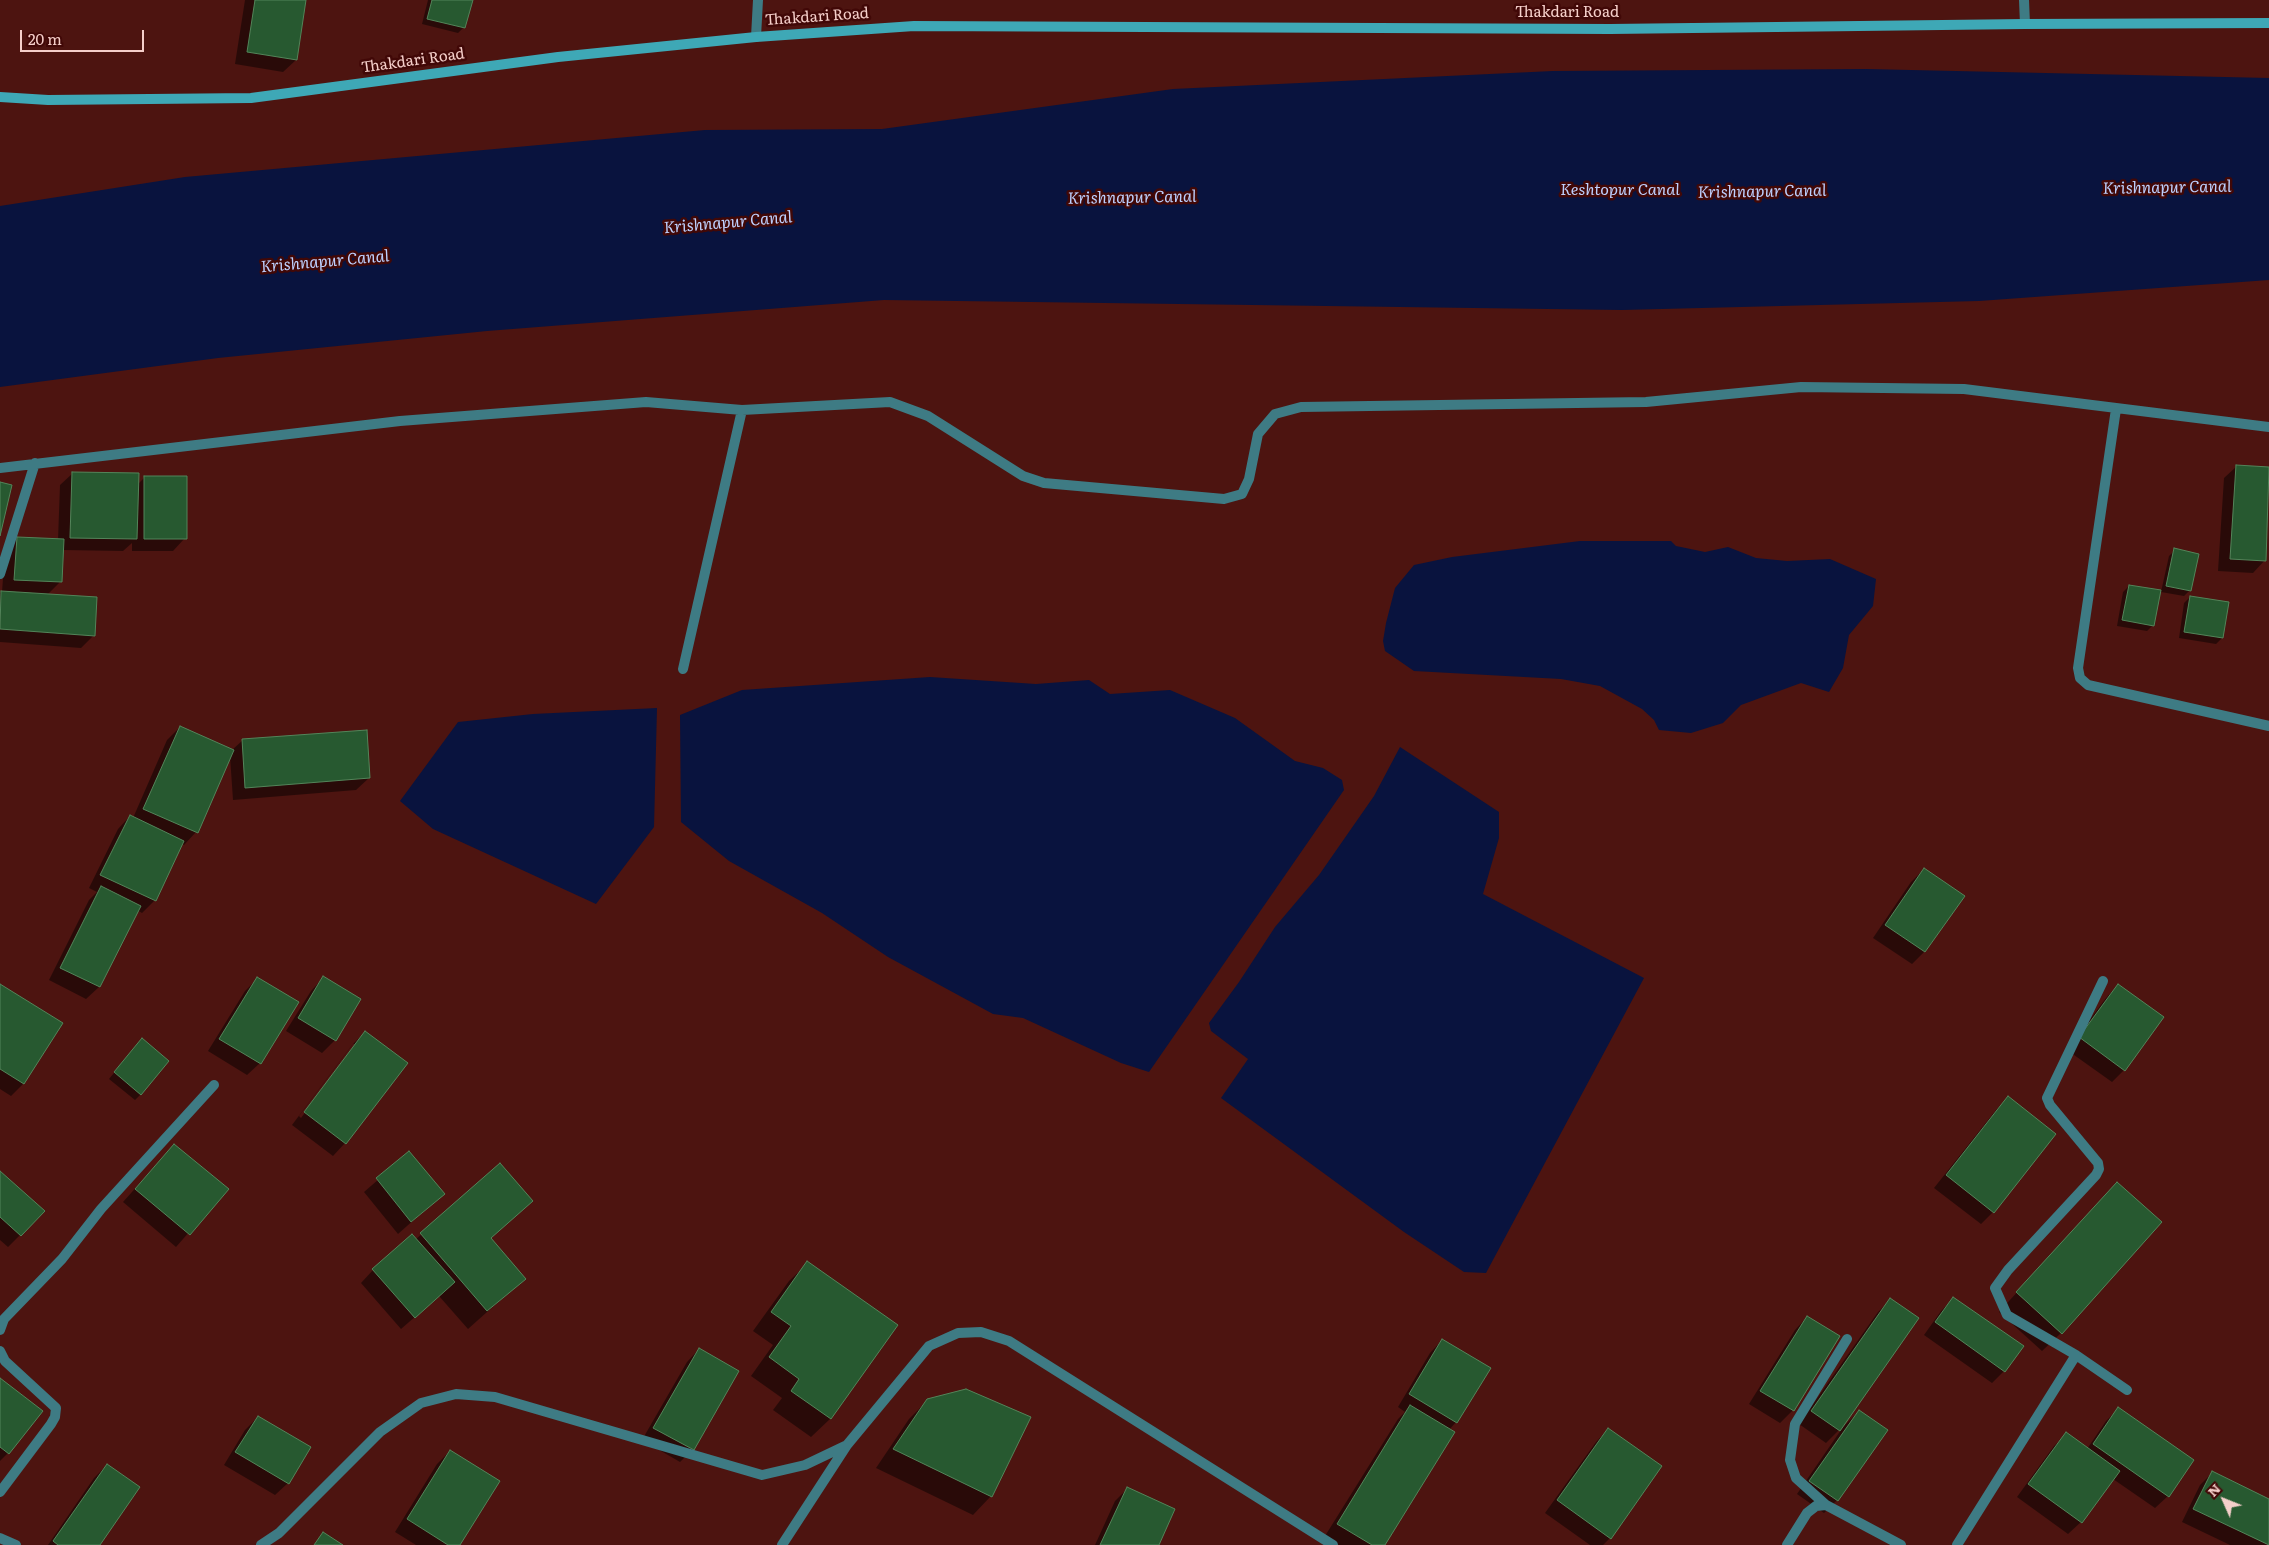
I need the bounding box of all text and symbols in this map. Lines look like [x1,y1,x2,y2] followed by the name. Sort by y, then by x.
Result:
[764,4,870,30] street label: Thakdari Road
[1515,4,1619,22] street label: Thakdari Road
[22,20,146,52] scale bar
[28,27,62,50] text: 20 m
[360,45,466,77] street label: Thakdari Road
[2103,177,2231,199] water label: Krishnapur Canal
[1560,180,1680,200] water label: Keshtopur Canal
[1698,181,1826,203] water label: Krishnapur Canal
[1068,187,1196,209] water label: Krishnapur Canal
[663,208,793,238] water label: Krishnapur Canal
[260,247,390,277] water label: Krishnapur Canal
[2199,1475,2249,1525] north arrow
[2202,1478,2224,1501] text: N

